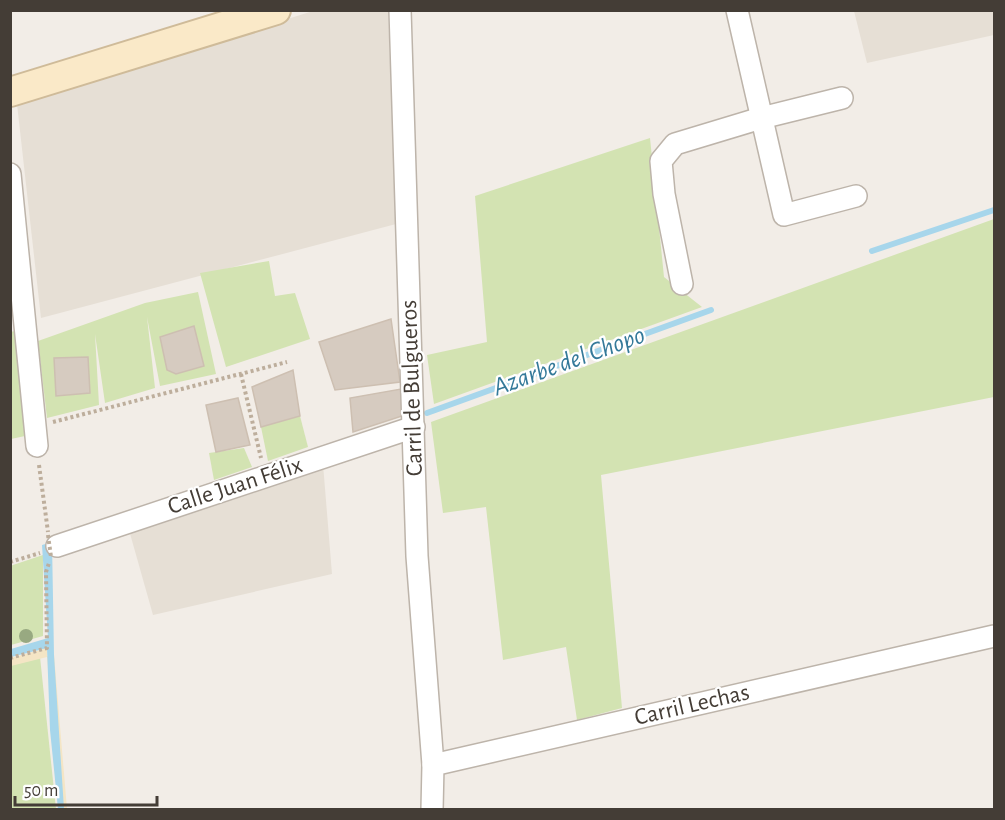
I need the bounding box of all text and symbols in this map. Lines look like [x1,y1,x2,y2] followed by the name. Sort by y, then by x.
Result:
[397,299,427,477] street label: Carril de Bulgueros
[489,322,648,401] water label: Azarbe del Chopo
[165,453,306,519] street label: Calle Juan Félix
[632,680,752,730] street label: Carril Lechas
[15,769,158,807] scale bar
[24,782,58,800] text: 50 m

